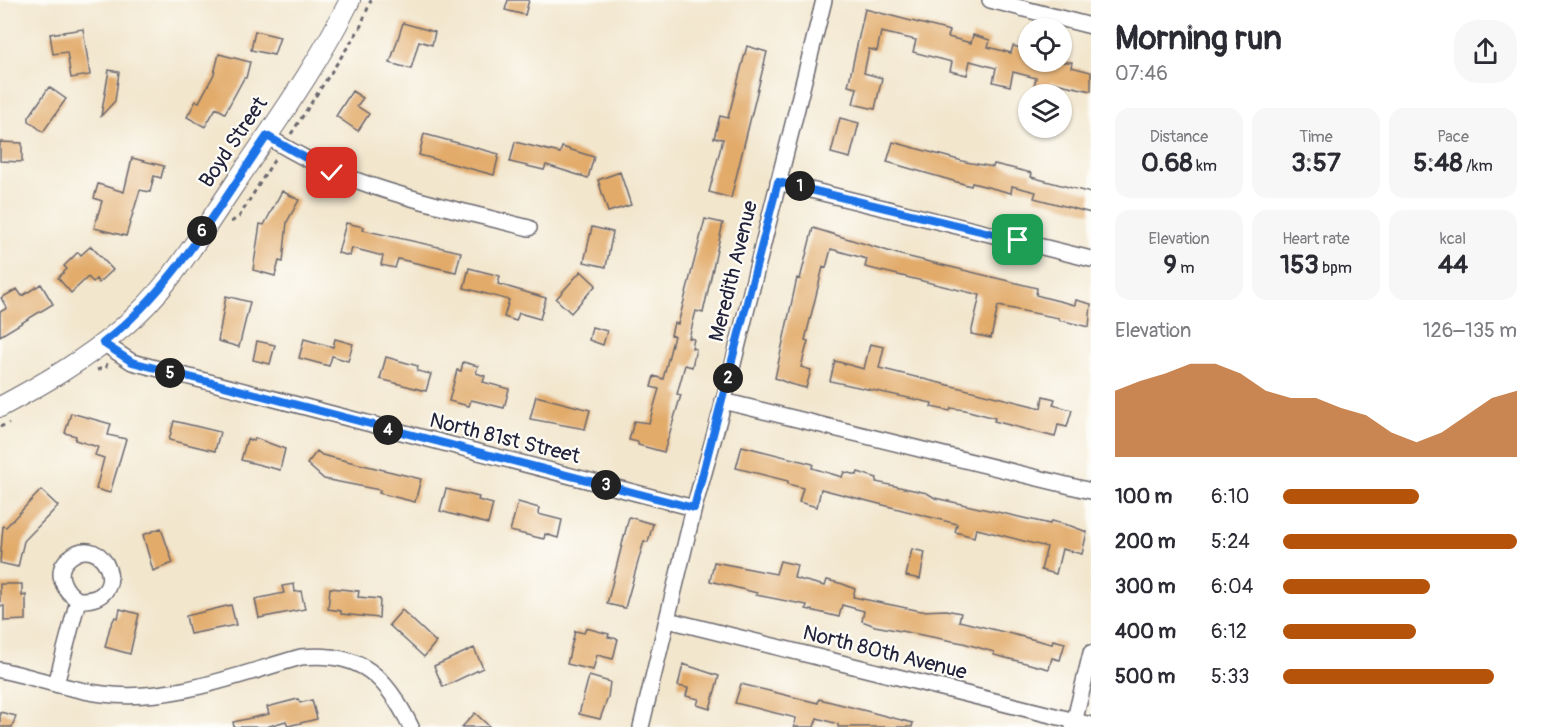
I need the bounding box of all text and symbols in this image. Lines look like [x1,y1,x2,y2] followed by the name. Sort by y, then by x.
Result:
[1018,18,1072,138] map controls
[1018,18,1072,72] button: locate
[1115,18,1282,59] text: Morning run
[1454,20,1517,83] button: share
[1115,61,1168,86] text: 07:46
[1018,84,1072,138] button: layers
[193,91,274,193] street label: Boyd Street
[1150,127,1208,147] text: Distance
[1299,127,1333,147] text: Time
[1437,127,1469,147] text: Pace
[306,147,357,198] pin
[1141,147,1193,179] text: 0.68
[1291,147,1341,179] text: 3:57
[1413,147,1463,179] text: 5:48
[315,156,348,189] icon: check
[1193,156,1217,176] text: km
[1463,156,1493,176] text: /km
[785,171,815,201] pin: 1
[797,176,803,196] text: 1
[703,197,764,344] street label: Meredith Avenue
[992,214,1043,265] pin
[187,216,217,246] pin: 6
[197,221,207,241] text: 6
[1001,223,1034,256] icon: arrive
[1149,229,1209,249] text: Elevation
[1282,229,1350,249] text: Heart rate
[1440,229,1466,249] text: kcal
[1163,249,1177,281] text: 9
[1280,249,1319,281] text: 153
[1438,249,1468,281] text: 44
[1177,258,1195,278] text: m
[1319,258,1352,278] text: bpm
[1115,318,1191,343] text: Elevation
[1423,318,1517,343] text: 126–135 m
[155,358,185,388] pin: 5
[166,363,174,383] text: 5
[713,363,743,393] pin: 2
[724,368,732,388] text: 2
[427,407,583,470] street label: North 81st Street
[373,415,403,445] pin: 4
[383,420,393,440] text: 4
[591,470,621,500] pin: 3
[602,475,610,495] text: 3
[1115,484,1172,509] text: 100 m
[1211,484,1249,509] text: 6:10
[1115,529,1176,554] text: 200 m
[1211,529,1250,554] text: 5:24
[1115,574,1176,599] text: 300 m
[1211,574,1253,599] text: 6:04
[800,619,970,686] street label: North 80th Avenue
[1115,619,1176,644] text: 400 m
[1211,619,1247,644] text: 6:12
[1115,664,1175,689] text: 500 m
[1211,664,1250,689] text: 5:33

